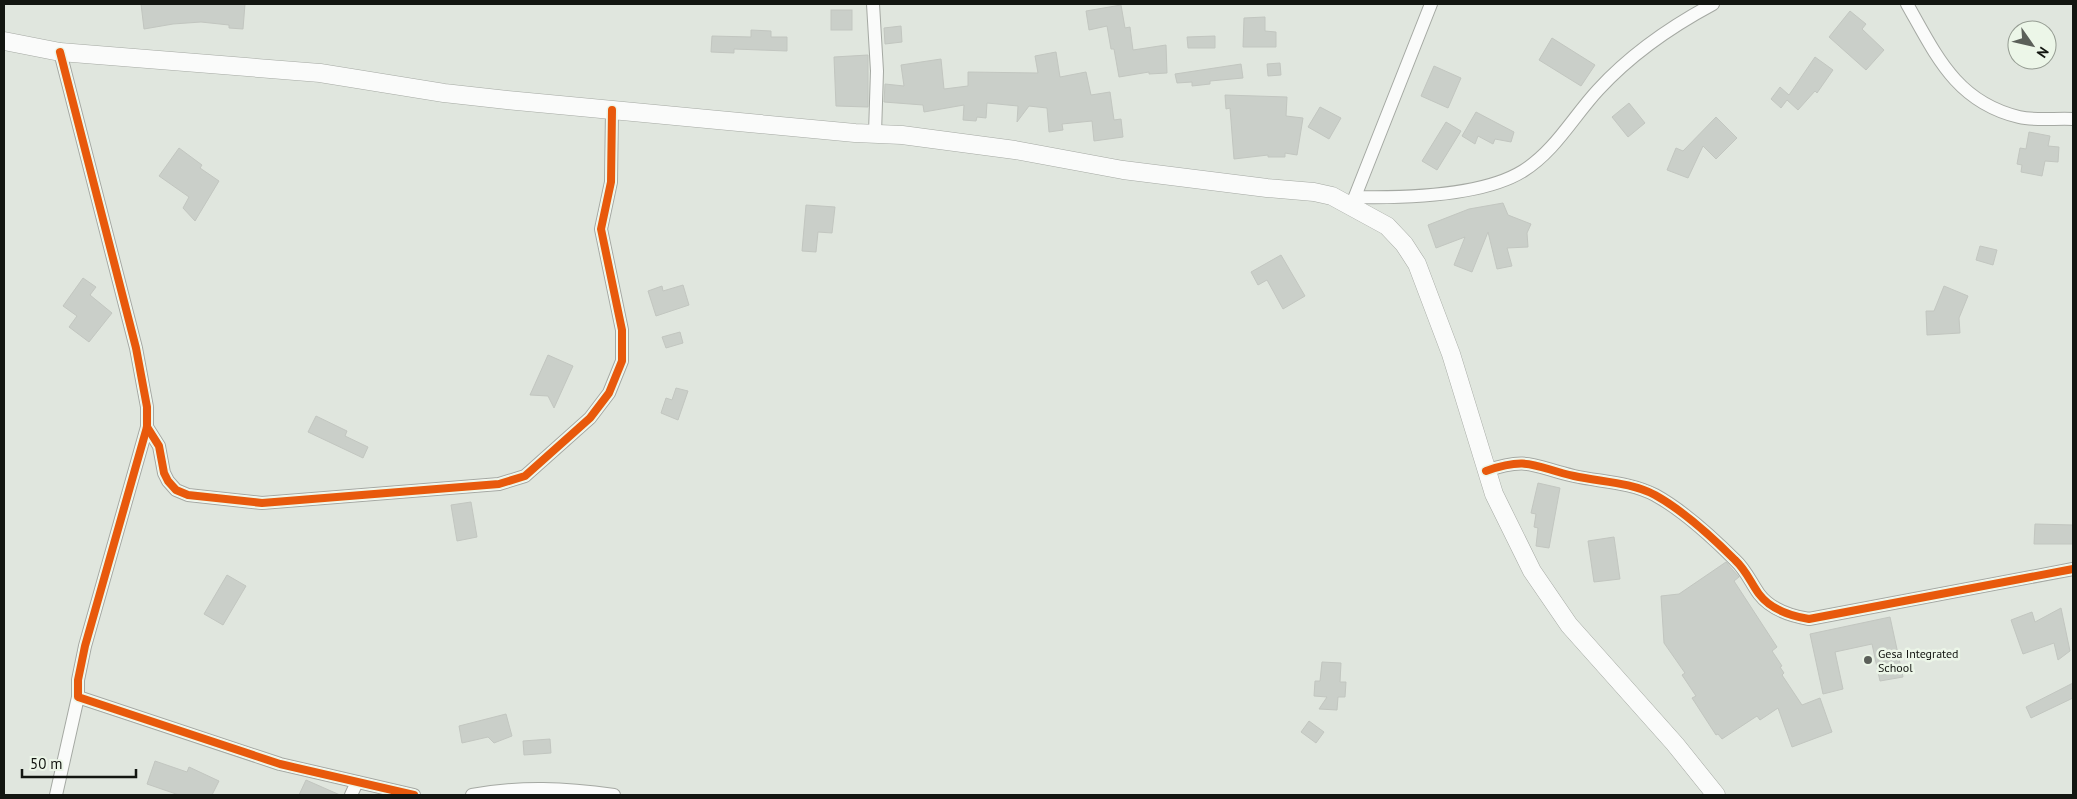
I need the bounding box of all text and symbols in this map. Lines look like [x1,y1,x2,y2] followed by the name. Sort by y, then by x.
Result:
[2007,20,2057,70] north arrow
[2033,43,2053,61] text: N
[1878,646,1959,675] place label: Gesa Integrated School
[1862,654,1874,666] marker: Gesa Integrated School
[22,746,136,778] scale bar
[30,754,63,773] text: 50 m

